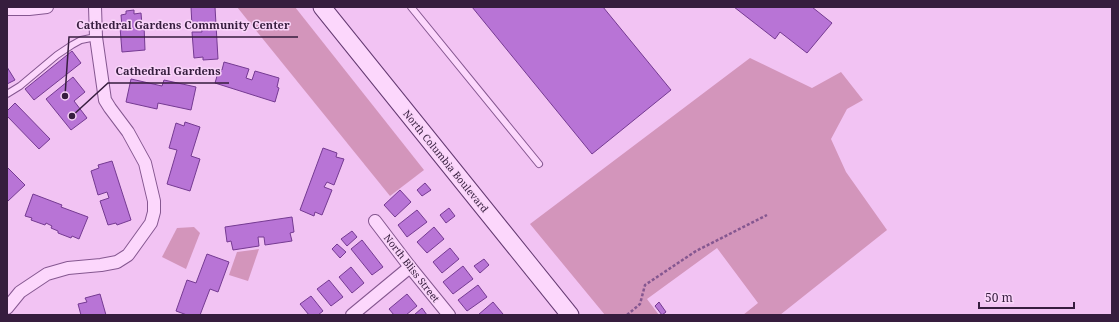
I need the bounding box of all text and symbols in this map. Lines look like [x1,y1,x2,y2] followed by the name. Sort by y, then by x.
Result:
[69,14,298,37] callout: Cathedral Gardens Community Center
[76,17,290,32] text: Cathedral Gardens Community Center
[108,60,229,83] callout: Cathedral Gardens
[116,63,220,78] text: Cathedral Gardens
[400,107,492,215] street label: North Columbia Boulevard
[381,231,443,305] street label: North Bliss Street
[979,284,1074,310] scale bar
[985,289,1013,306] text: 50 m

